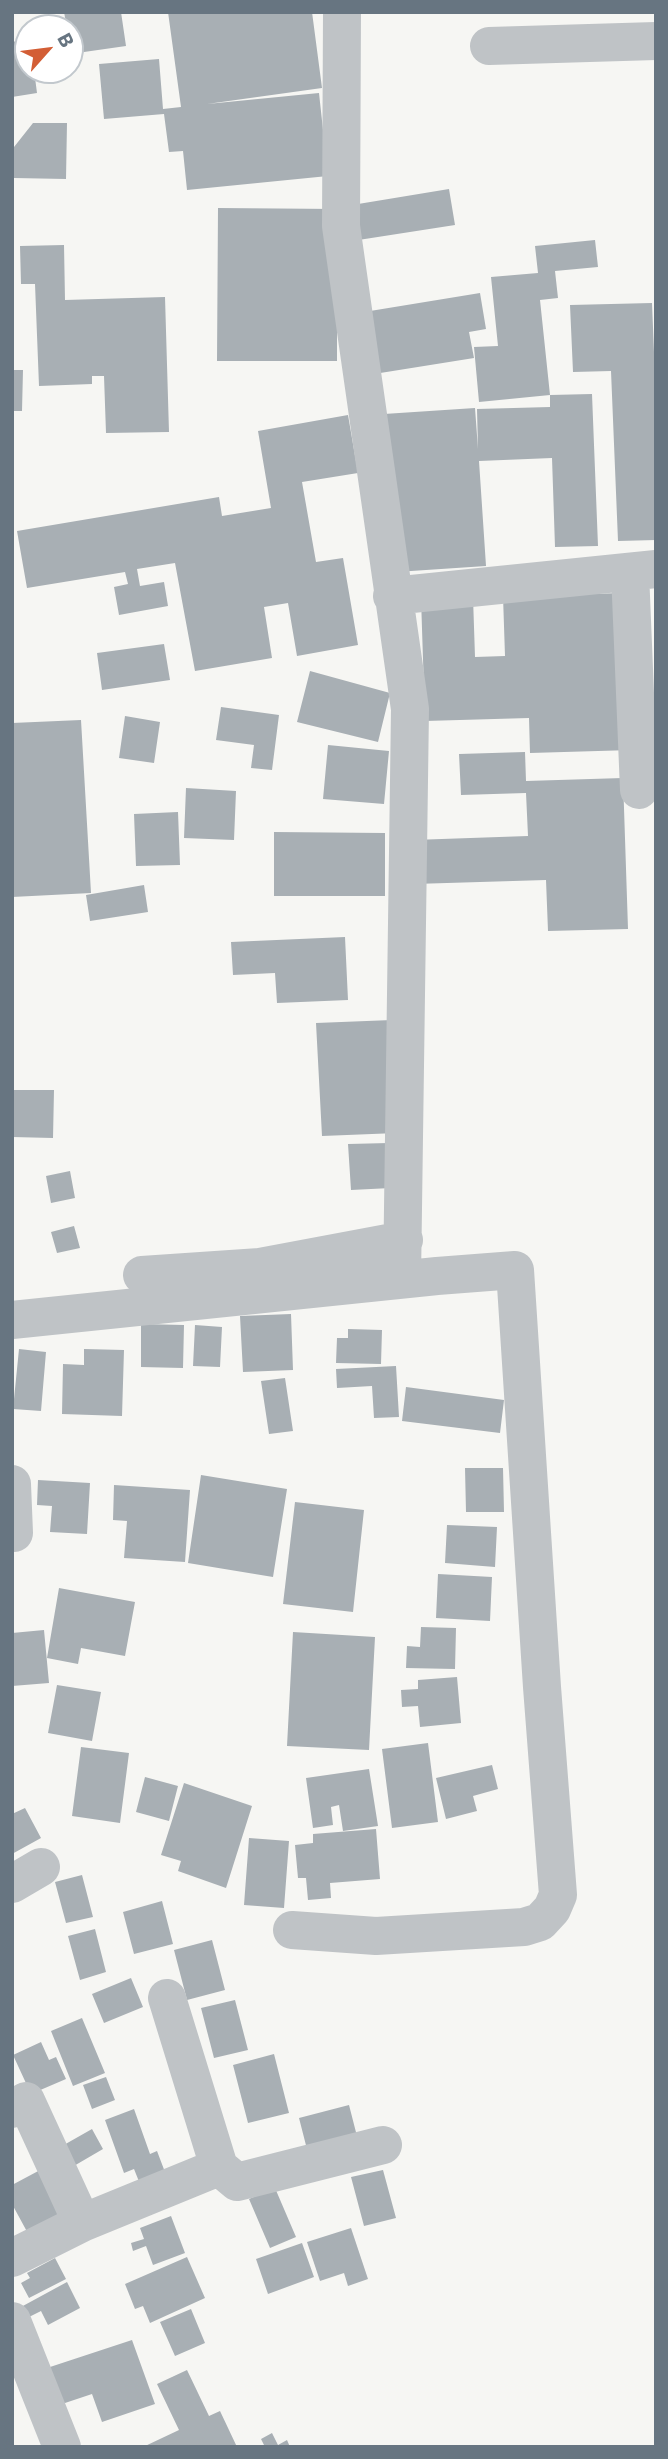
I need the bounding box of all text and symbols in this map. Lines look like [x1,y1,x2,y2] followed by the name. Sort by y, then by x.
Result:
[14,14,84,84] north arrow
[53,29,79,51] text: B

